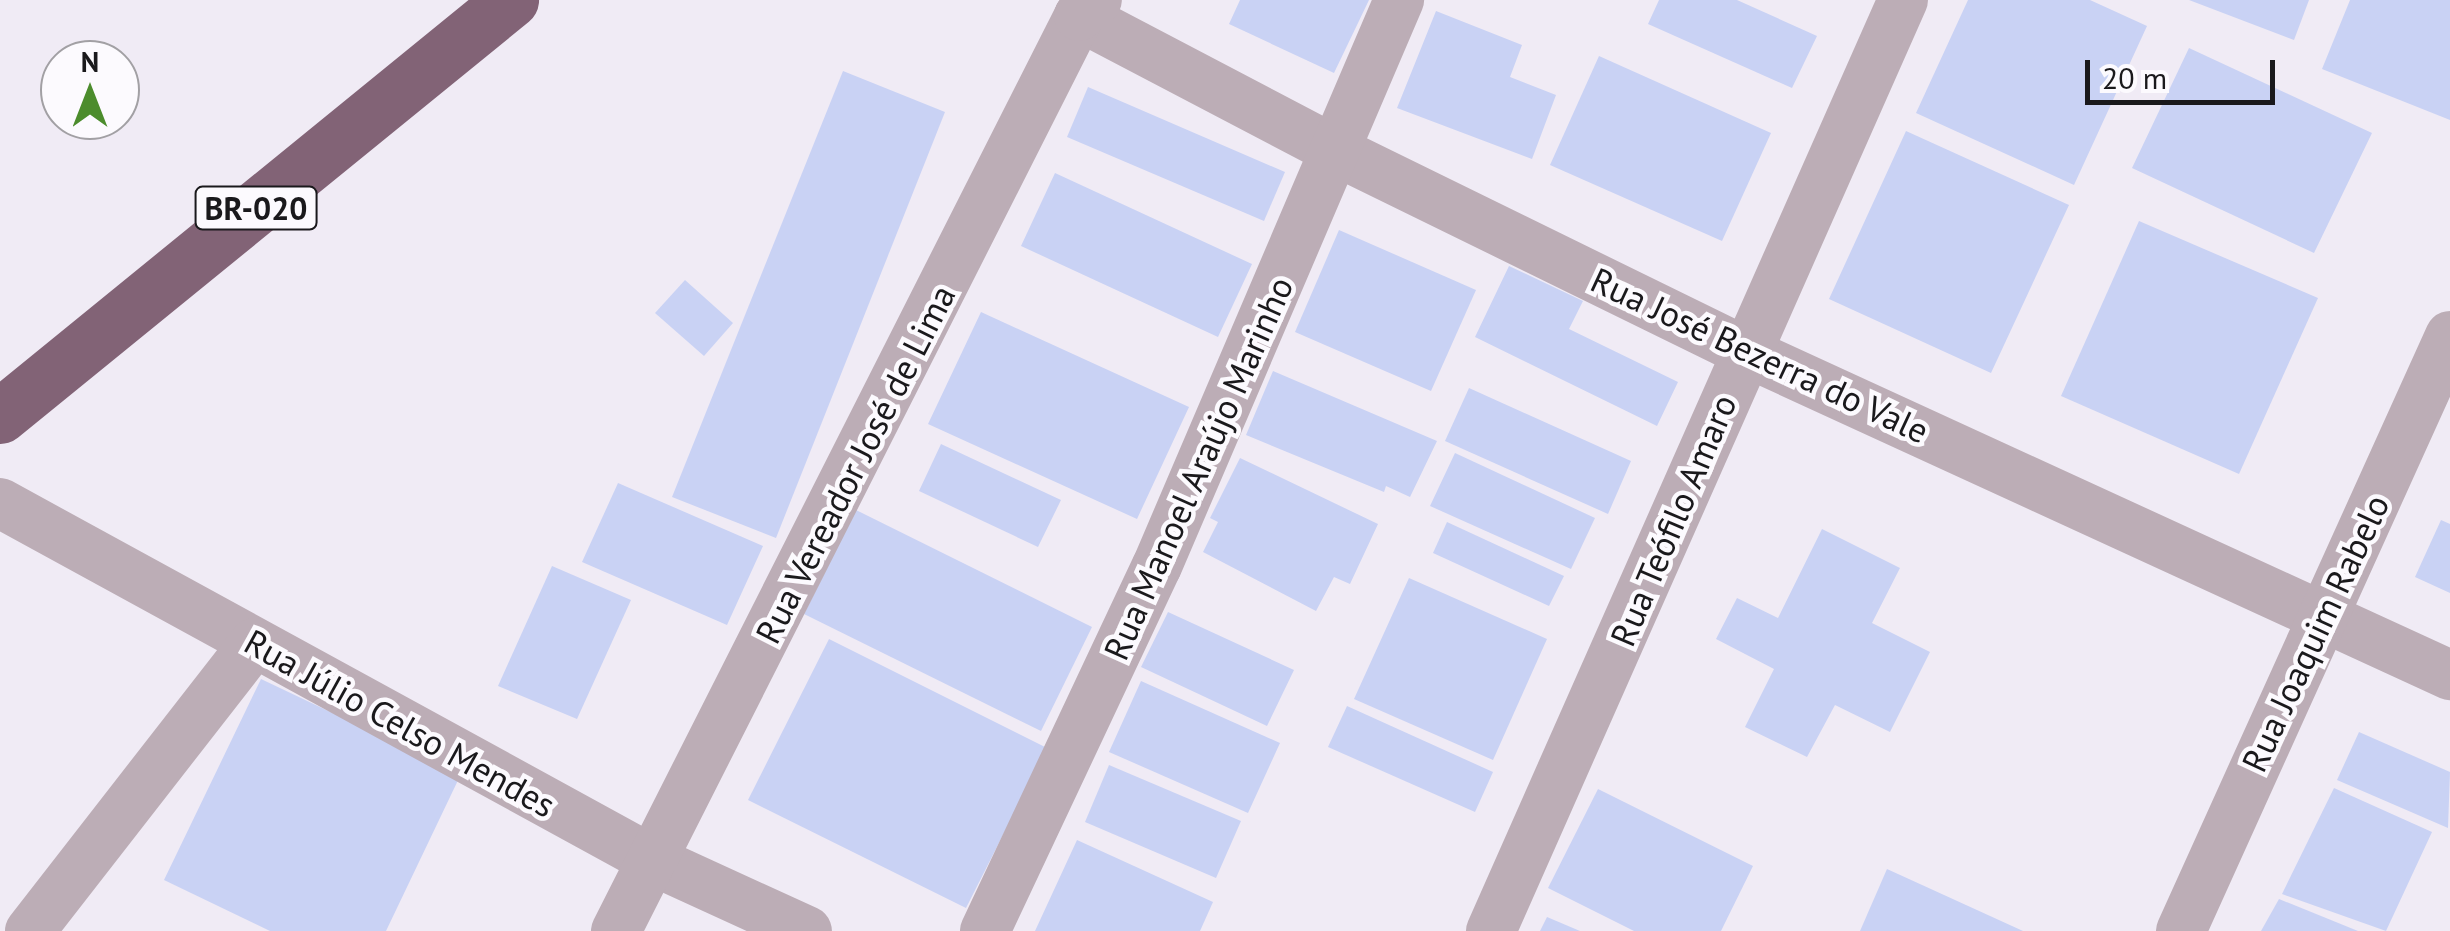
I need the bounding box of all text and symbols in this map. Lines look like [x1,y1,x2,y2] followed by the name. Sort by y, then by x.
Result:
[40,40,140,140] north arrow
[2090,40,2280,102] scale bar
[81,43,99,80] text: N
[2102,58,2167,97] text: 20 m
[194,181,318,235] road number: BR-020
[1584,258,1936,452] street label: Rua José Bezerra do Vale
[1094,270,1302,666] street label: Rua Manoel Araújo Marinho
[746,277,964,651] street label: Rua Vereador José de Lima
[1601,387,1745,653] street label: Rua Teófilo Amaro
[2232,488,2398,778] street label: Rua Joaquim Rabelo
[237,620,563,826] street label: Rua Júlio Celso Mendes

